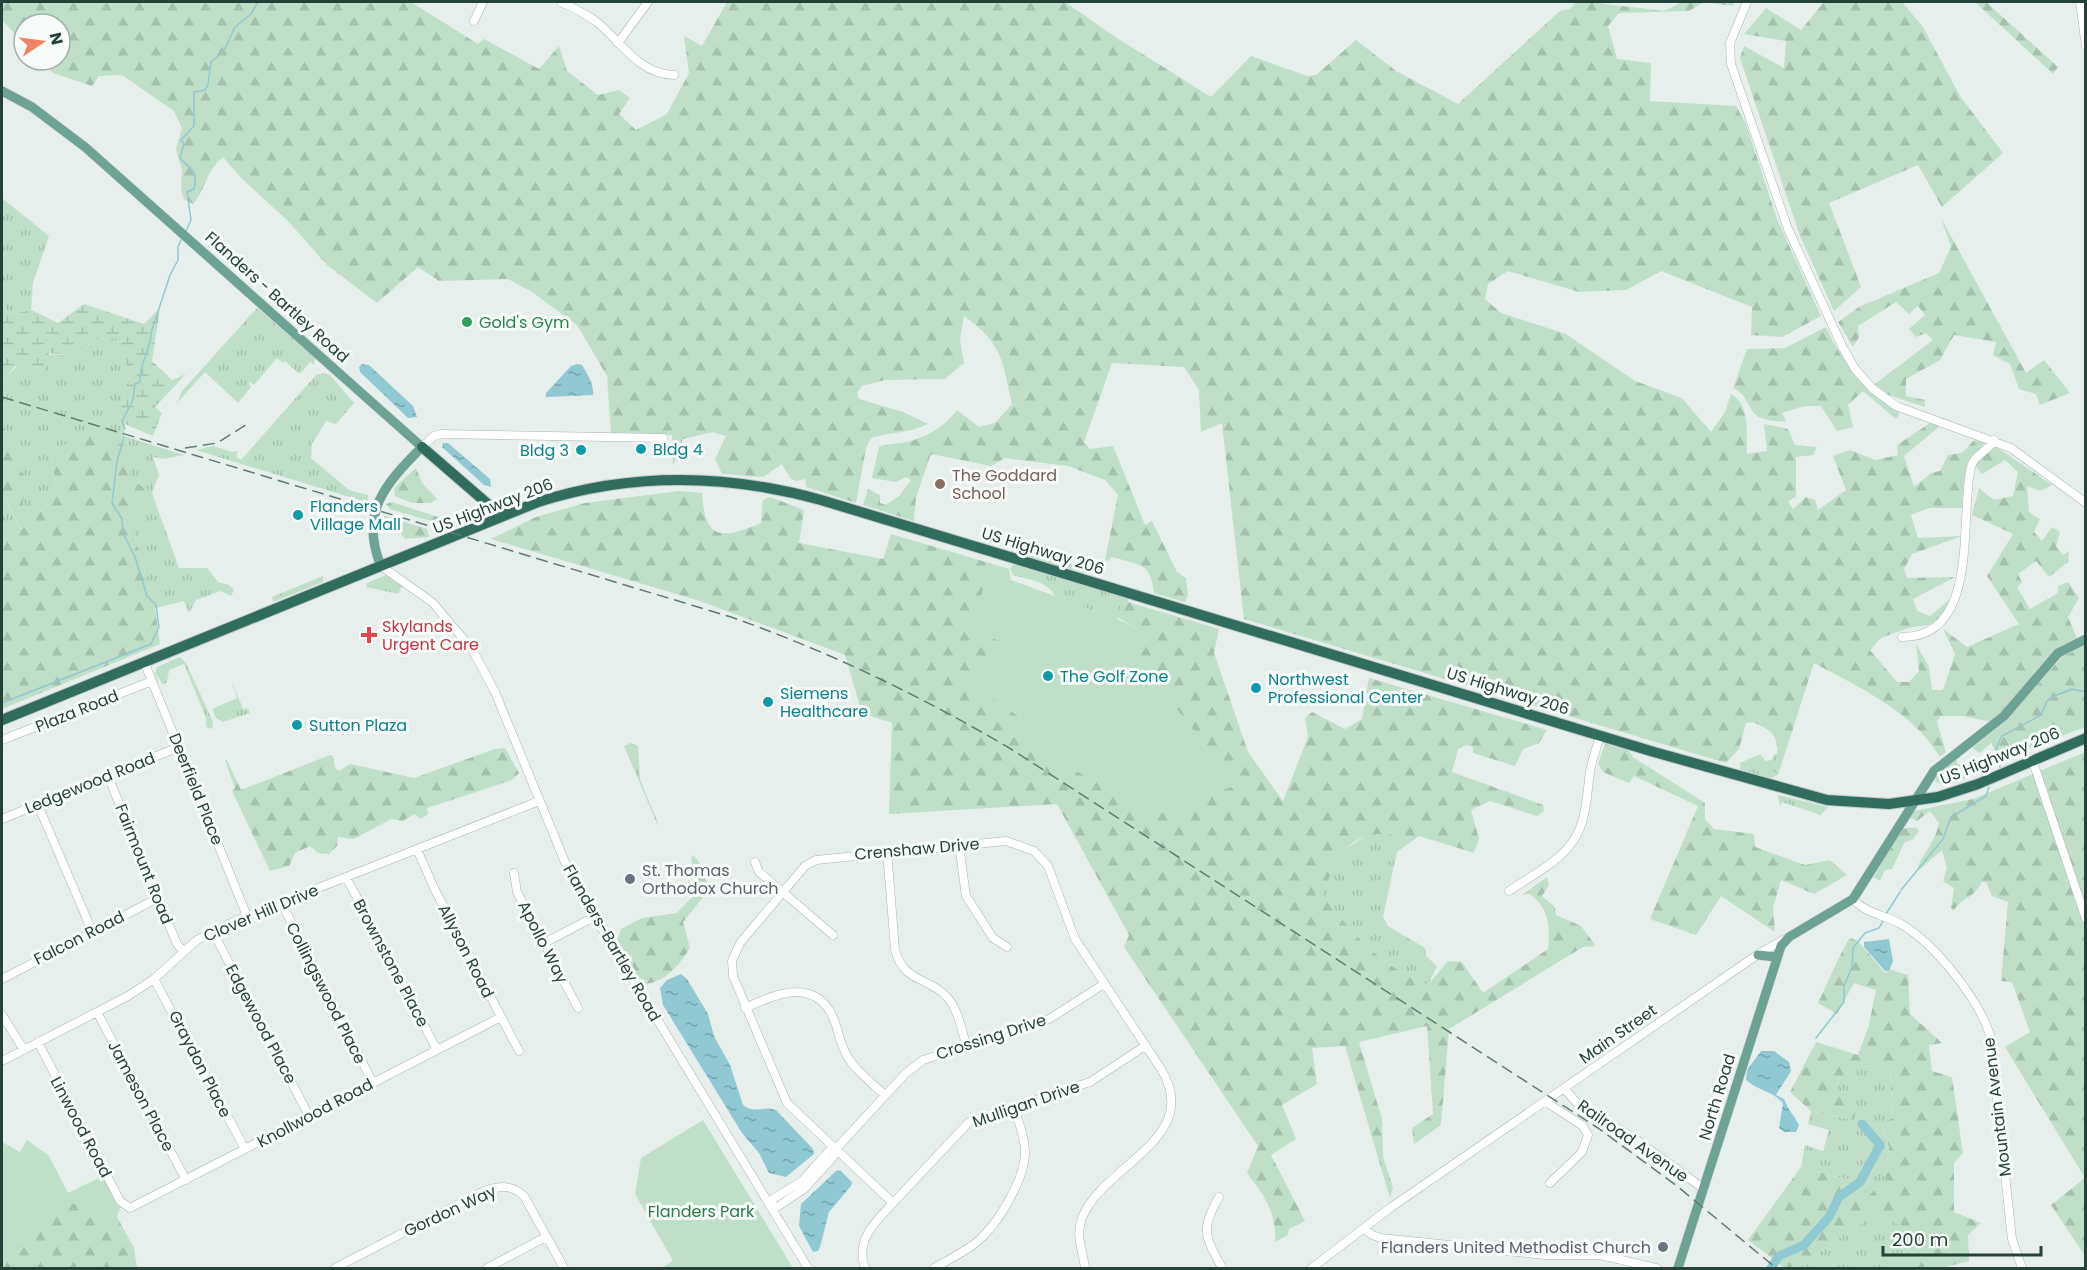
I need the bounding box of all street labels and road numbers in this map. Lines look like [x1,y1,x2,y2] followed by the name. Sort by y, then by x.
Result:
[200,226,354,368] street label: Flanders - Bartley Road
[430,472,556,540] street label: US Highway 206
[979,521,1107,581] street label: US Highway 206
[1444,661,1572,721] street label: US Highway 206
[32,684,122,738] street label: Plaza Road
[1937,722,2063,790] street label: US Highway 206
[163,730,229,849] street label: Deerfield Place
[21,746,159,820] street label: Ledgewood Road
[109,800,179,928] street label: Fairmount Road
[854,832,981,866] street label: Crenshaw Drive
[558,860,666,1026] street label: Flanders-Bartley Road
[200,878,322,948] street label: Clover Hill Drive
[348,895,434,1031] street label: Brownstone Place
[512,897,574,987] street label: Apollo Way
[433,900,499,1002] street label: Allyson Road
[30,905,128,971] street label: Falcon Road
[280,918,372,1068] street label: Collingswood Place
[220,960,302,1088] street label: Edgewood Place
[1575,999,1662,1069] street label: Main Street
[163,1006,237,1122] street label: Graydon Place
[933,1008,1049,1066] street label: Crossing Drive
[1977,1036,2017,1178] street label: Mountain Avenue
[102,1037,180,1156] street label: Jameson Place
[1693,1051,1741,1143] street label: North Road
[45,1072,117,1182] street label: Linwood Road
[253,1073,377,1153] street label: Knollwood Road
[969,1075,1083,1133] street label: Mulligan Drive
[1573,1094,1693,1188] street label: Railroad Avenue
[400,1180,500,1242] street label: Gordon Way

